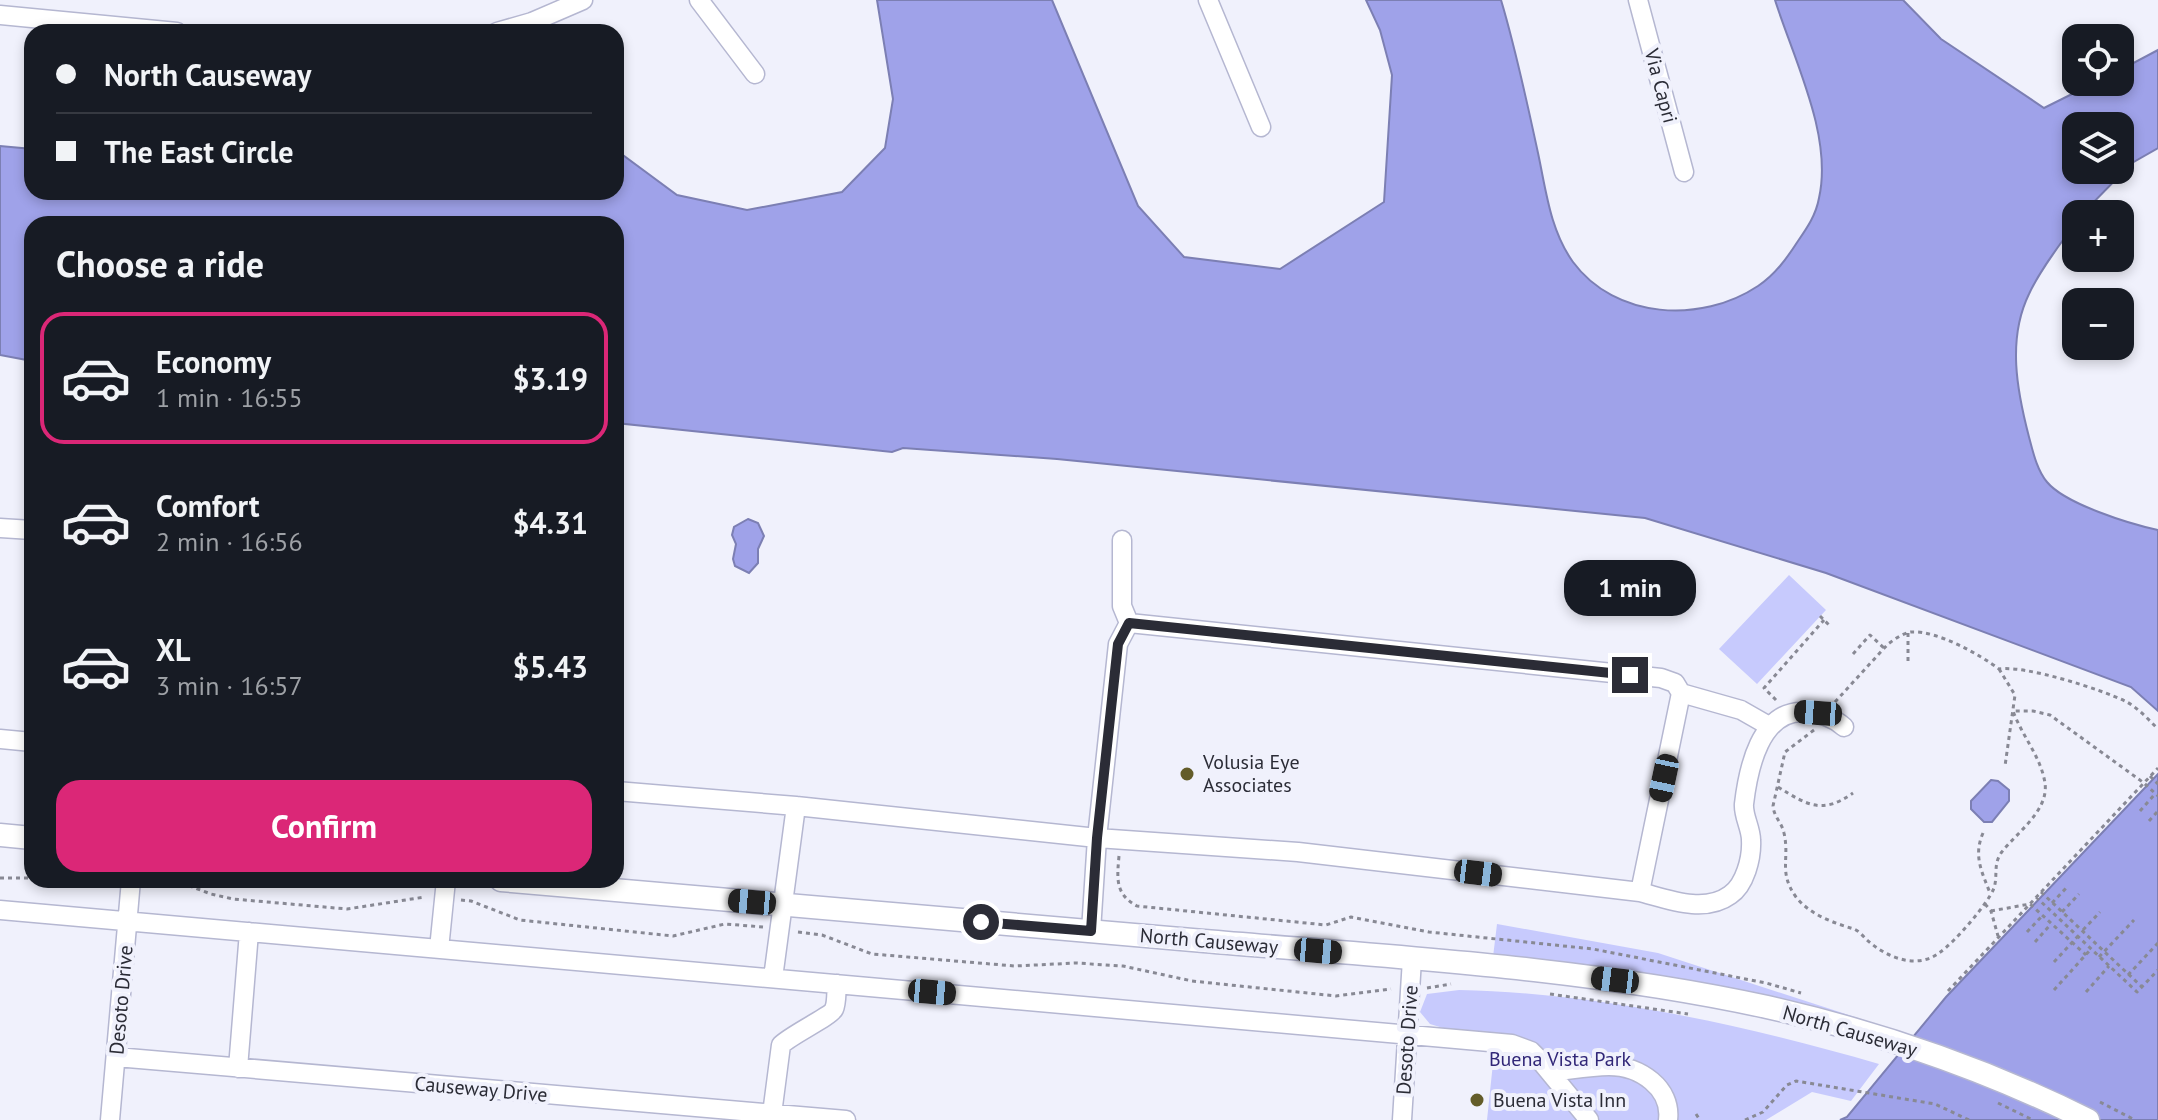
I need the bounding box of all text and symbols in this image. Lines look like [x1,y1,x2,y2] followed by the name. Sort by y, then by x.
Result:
[2062,24,2134,360] map controls
[2062,24,2134,96] button: locate
[1638,45,1683,126] street label: Via Capri
[104,55,311,94] text: North Causeway
[2062,112,2134,184] button: layers
[104,132,294,171] text: The East Circle
[2062,200,2134,272] button: +
[56,240,264,287] text: Choose a ride
[2062,288,2134,360] button: −
[60,342,132,414] icon: car
[156,342,271,381] text: Economy
[513,359,588,398] text: $3.19
[156,381,303,414] text: 1 min · 16:55
[60,486,132,558] icon: car
[156,486,259,525] text: Comfort
[513,503,588,542] text: $4.31
[156,525,303,558] text: 2 min · 16:56
[1564,559,1696,615] callout: 1 min
[1598,571,1662,604] text: 1 min
[60,630,132,702] icon: car
[156,630,190,669] text: XL
[513,647,588,686] text: $5.43
[1612,657,1648,693] route end
[156,669,303,702] text: 3 min · 16:57
[1793,699,1843,727] car
[1202,749,1300,798] place label: Volusia Eye Associates
[1647,752,1681,804] car
[1178,765,1196,783] marker: Volusia Eye Associates
[56,780,592,872] button: Confirm
[1453,858,1503,888] car
[727,888,777,916] car
[963,904,999,940] route start
[1139,922,1280,960] street label: North Causeway
[1293,937,1343,965] car
[103,944,139,1056] street label: Desoto Drive
[1590,965,1640,995] car
[907,978,957,1006] car
[1390,984,1424,1096] street label: Desoto Drive
[1780,999,1921,1063] street label: North Causeway
[1489,1046,1632,1072] park label: Buena Vista Park
[413,1070,549,1108] street label: Causeway Drive
[1493,1087,1626,1113] place label: Buena Vista Inn
[1468,1091,1486,1109] marker: Buena Vista Inn

